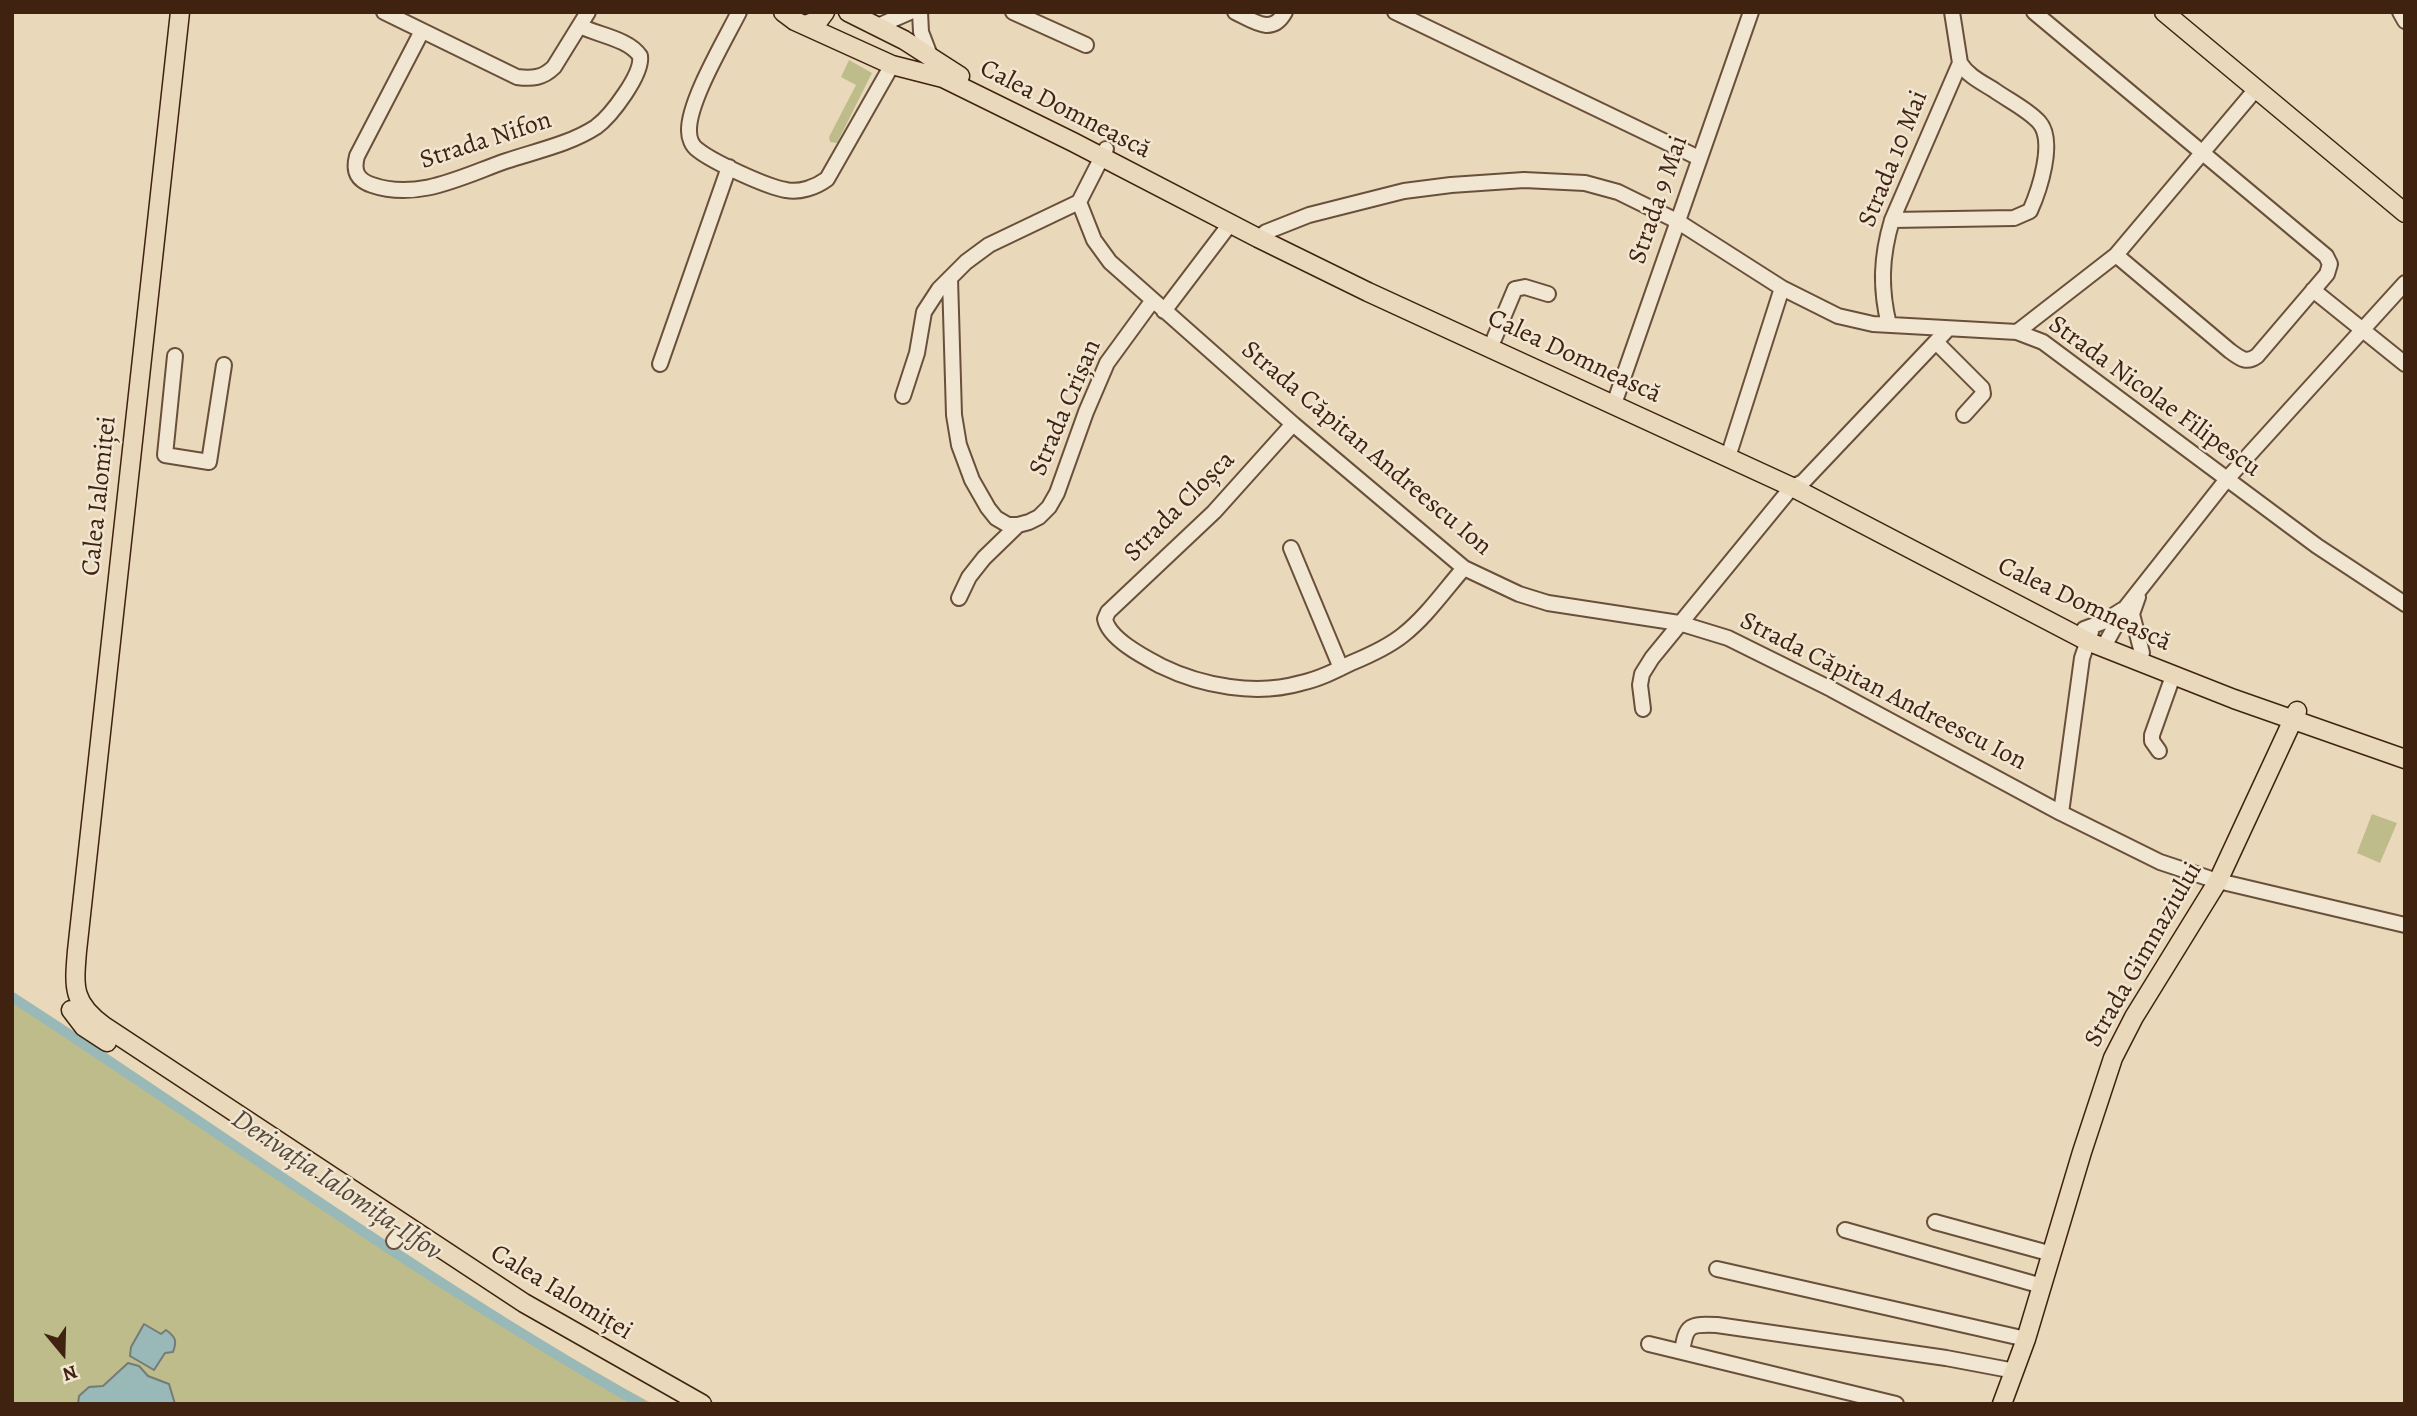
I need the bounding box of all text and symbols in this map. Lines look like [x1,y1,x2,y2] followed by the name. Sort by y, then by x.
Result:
[974,53,1156,167] street label: Calea Domnească
[1852,86,1936,232] street label: Strada 10 Mai
[416,105,556,177] street label: Strada Nifon
[1623,132,1695,268] street label: Strada 9 Mai
[1482,303,1666,411] street label: Calea Domnească
[2042,310,2266,484] street label: Strada Nicolae Filipescu
[1023,335,1109,481] street label: Strada Crișan
[1234,335,1498,563] street label: Strada Căpitan Andreescu Ion
[76,415,124,577] street label: Calea Ialomiței
[1118,445,1242,569] street label: Strada Cloșca
[1992,551,2176,659] street label: Calea Domnească
[1734,606,2032,778] street label: Strada Căpitan Andreescu Ion
[2078,857,2210,1053] street label: Strada Gimnaziului
[225,1103,447,1269] water label: Derivația Ialomița-Ilfov
[484,1238,638,1348] street label: Calea Ialomiței
[28,1318,98,1388] north arrow
[59,1358,81,1387] text: N

